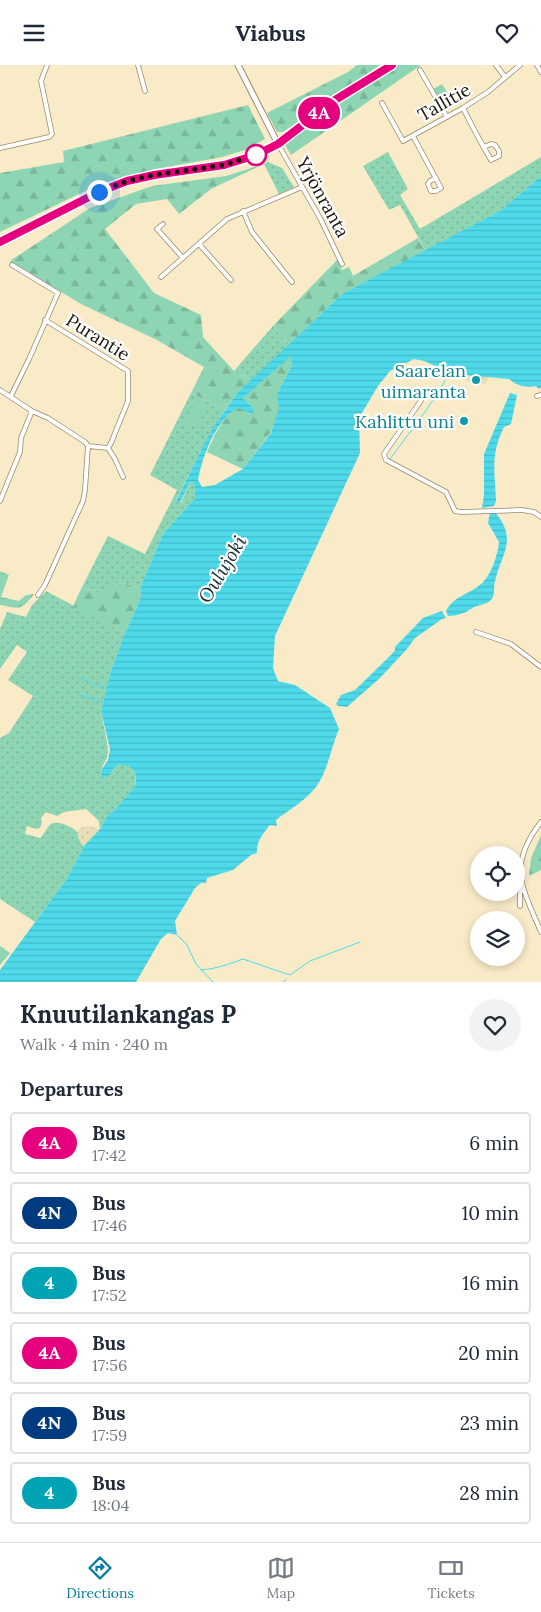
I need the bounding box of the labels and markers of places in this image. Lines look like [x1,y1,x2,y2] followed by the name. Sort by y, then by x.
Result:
[245,144,267,166] unlabelled marker
[381,359,466,403] place label: Saarelan uimaranta
[470,374,482,386] marker: Saarelan uimaranta
[355,410,454,433] place label: Kahlittu uni
[458,415,470,427] marker: Kahlittu uni

